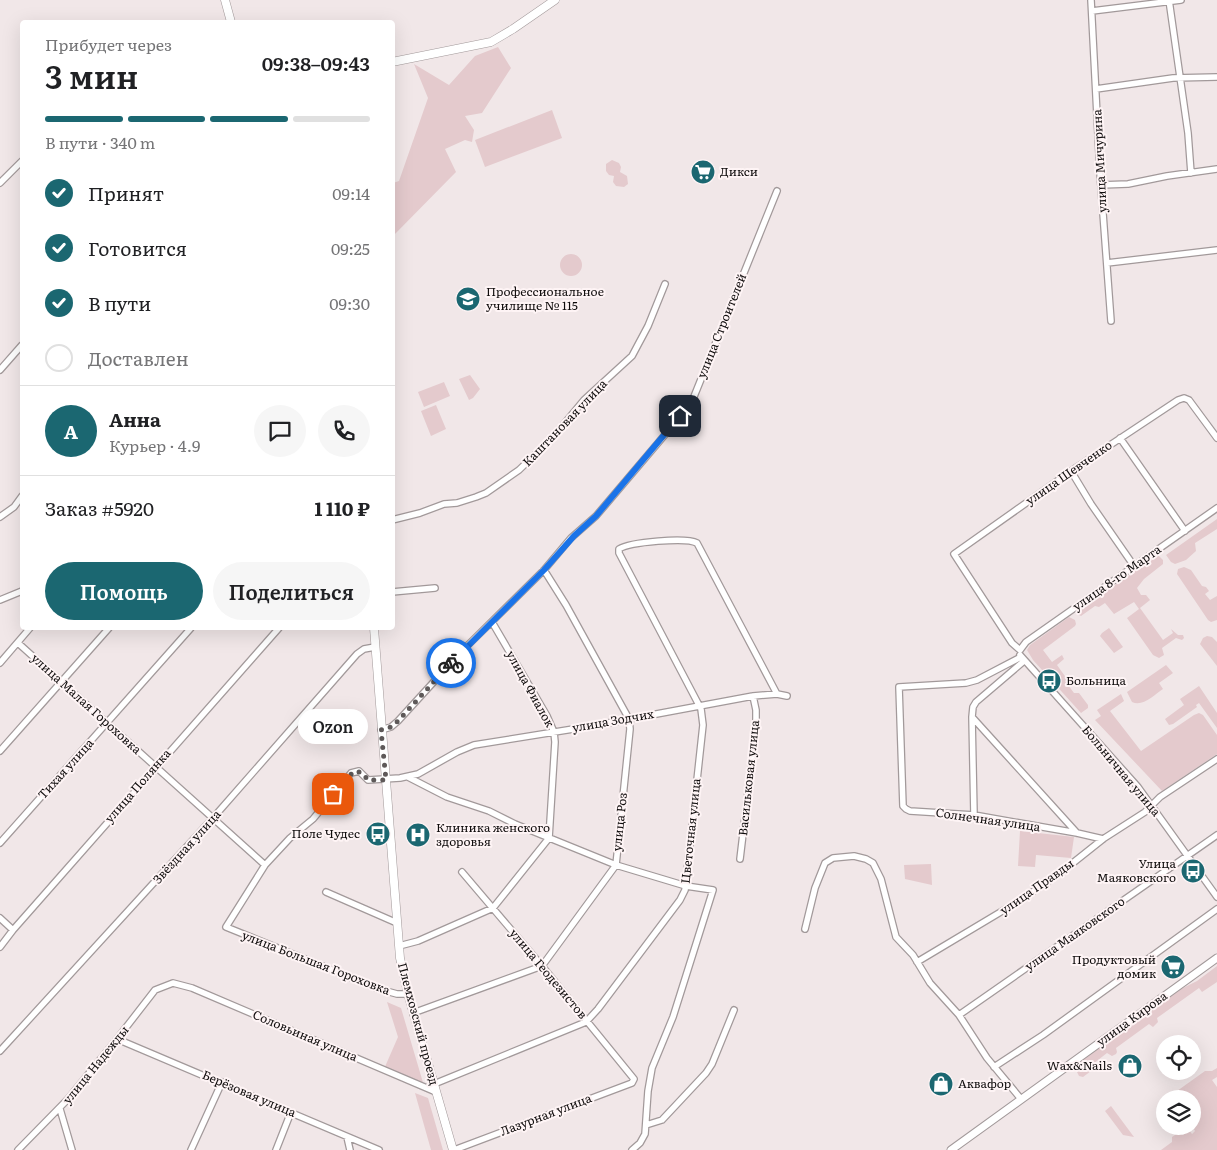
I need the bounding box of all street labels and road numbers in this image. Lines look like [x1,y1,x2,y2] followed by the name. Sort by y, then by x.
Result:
[1087,108,1111,213] street label: улица Мичурина
[692,270,750,381] street label: улица Строителей
[518,374,611,470] street label: Каштановая улица
[1022,436,1115,509] street label: улица Шевченко
[1068,540,1165,615] street label: улица 8-го Марта
[502,647,559,730] street label: улица Фиалок
[28,649,146,758] street label: улица Малая Гороховка
[570,704,655,736] street label: улица Зодчих
[733,719,763,837] street label: Васильковая улица
[1078,721,1166,820] street label: Больничная улица
[33,734,98,803] street label: Тихая улица
[100,744,175,826] street label: улица Полянка
[676,777,705,884] street label: Цветочная улица
[607,792,631,852] street label: улица Роз
[935,803,1042,835] street label: Солнечная улица
[148,805,225,887] street label: Звёздная улица
[996,854,1077,918] street label: улица Правды
[1021,892,1128,975] street label: улица Маяковского
[506,924,592,1023] street label: улица Геодезистов
[240,925,394,999] street label: улица Большая Гороховка
[394,960,444,1087] street label: Племхозский проезд
[1092,986,1171,1050] street label: улица Кирова
[250,1005,361,1065] street label: Соловьиная улица
[58,1021,133,1108] street label: улица Надежды
[200,1065,300,1121] street label: Берёзовая улица
[497,1088,594,1140] street label: Лазурная улица

